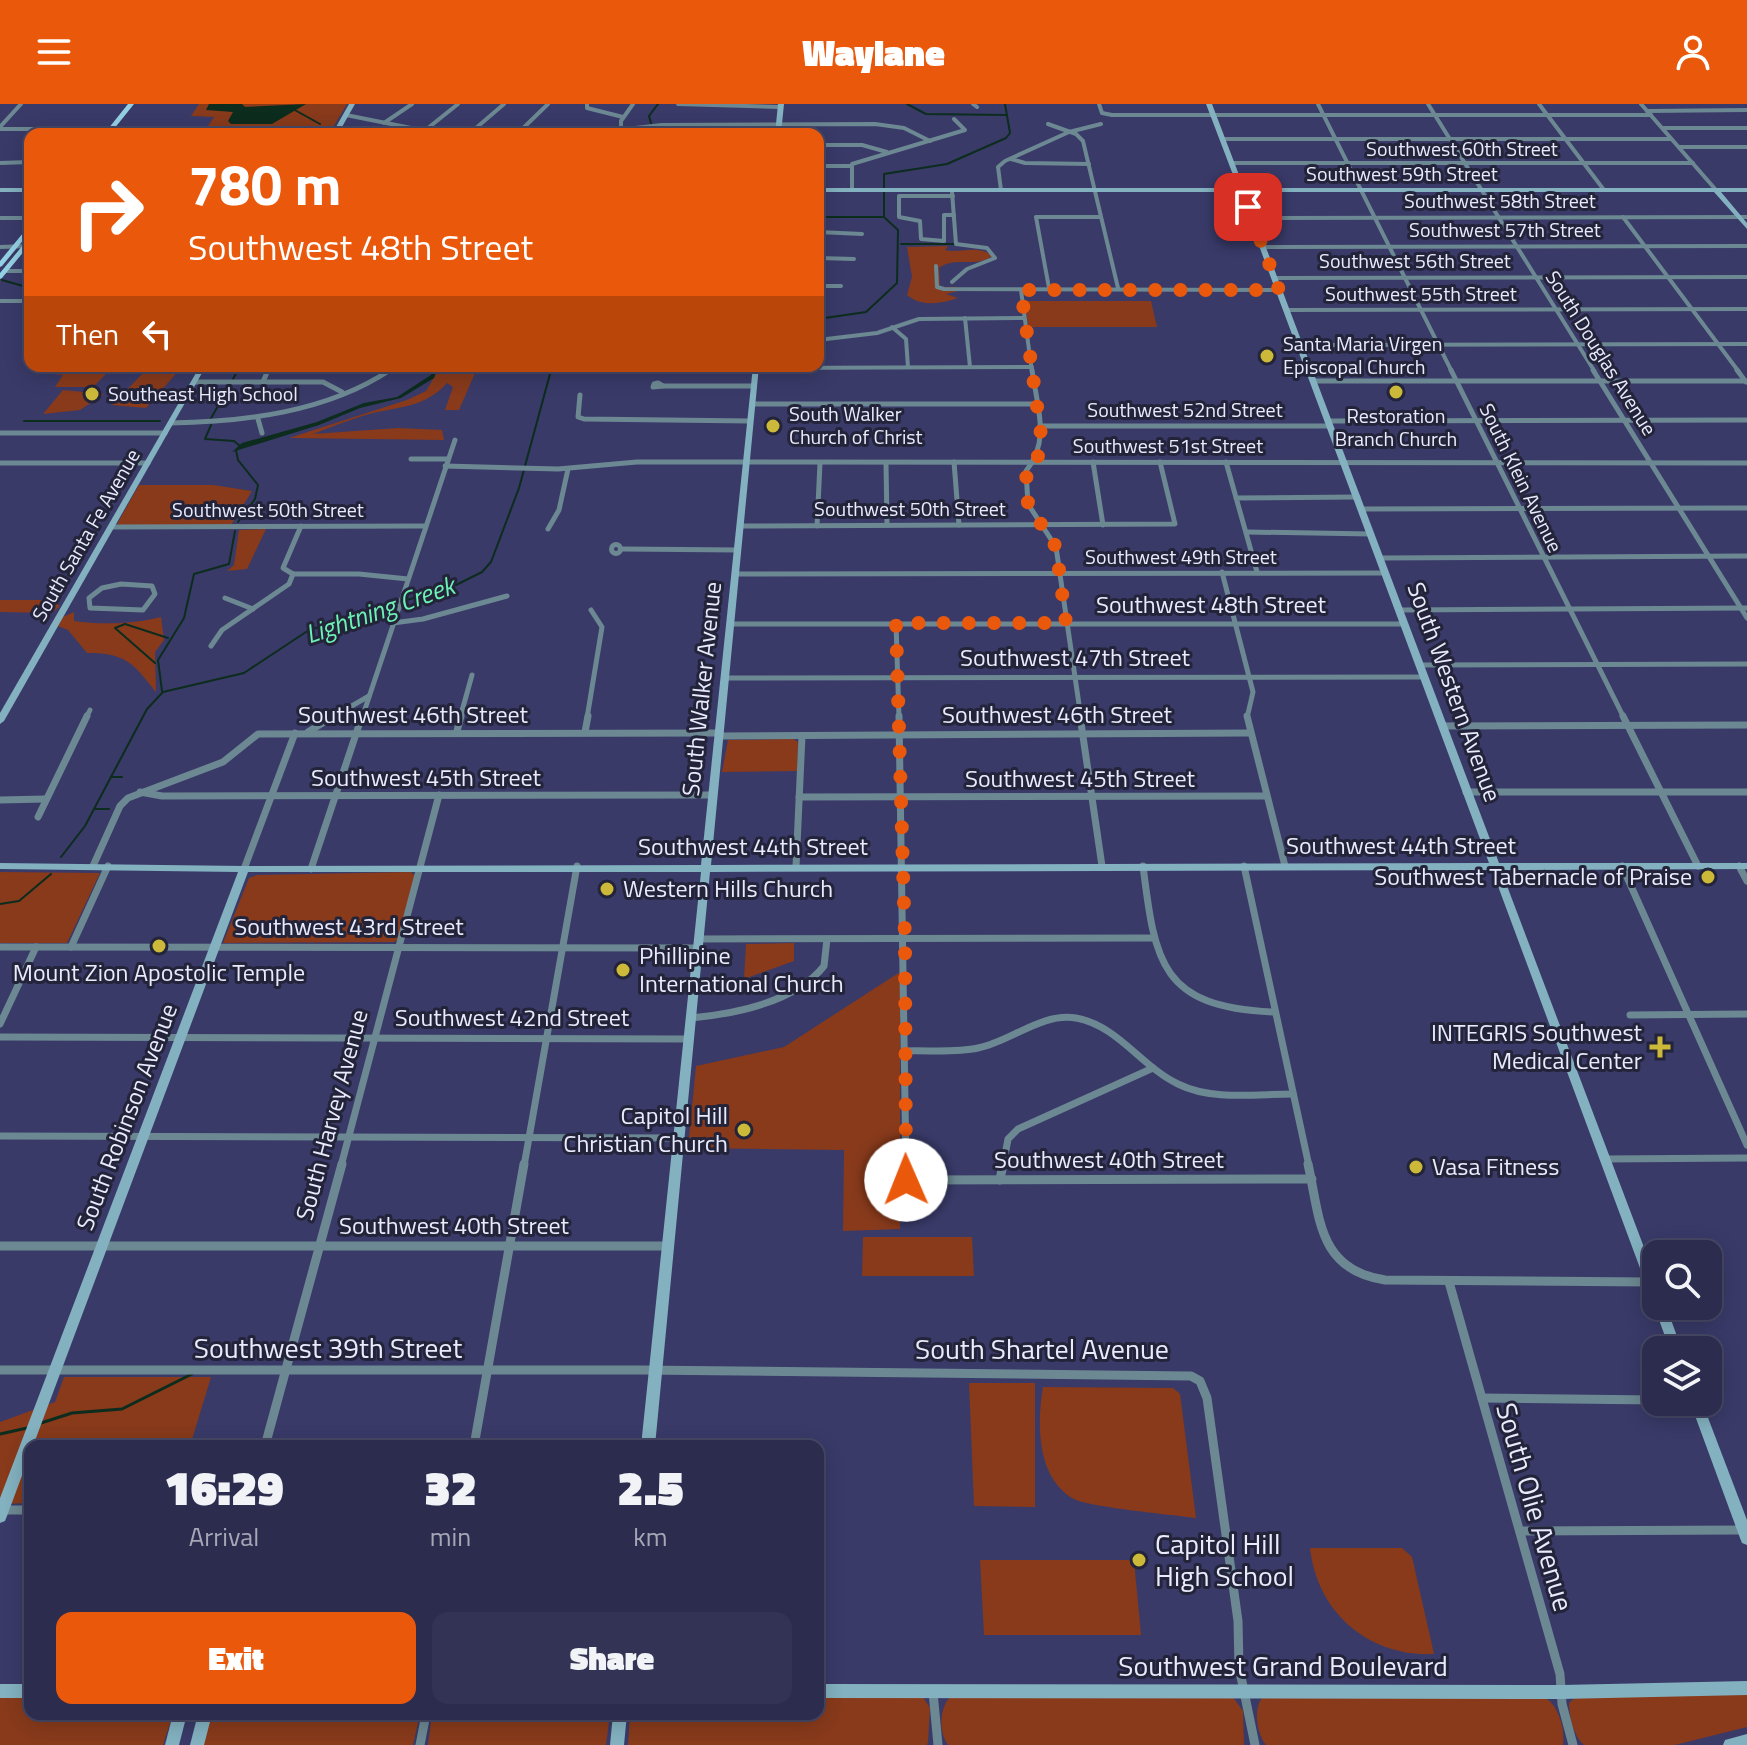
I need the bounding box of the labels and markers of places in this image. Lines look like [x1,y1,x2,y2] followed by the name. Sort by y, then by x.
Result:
[1214,173,1282,241] pin
[1283,328,1442,382] place label: Santa Maria Virgen Episcopal Church
[1258,347,1276,365] marker: Santa Maria Virgen Episcopal Church
[108,378,298,409] place label: Southeast High School
[1387,383,1405,401] marker: Restoration Branch Church
[83,385,101,403] marker: Southeast High School
[789,398,923,452] place label: South Walker Church of Christ
[1335,400,1457,454] place label: Restoration Branch Church
[764,417,782,435] marker: South Walker Church of Christ
[1374,858,1692,894] place label: Southwest Tabernacle of Praise
[1699,868,1717,886] marker: Southwest Tabernacle of Praise
[623,870,833,906] place label: Western Hills Church
[598,880,616,898] marker: Western Hills Church
[150,937,168,955] marker: Mount Zion Apostolic Temple
[639,937,844,1001] place label: Phillipine International Church
[13,954,305,990] place label: Mount Zion Apostolic Temple
[614,961,632,979] marker: Phillipine International Church
[1431,1014,1643,1078] place label: INTEGRIS Southwest Medical Center
[1649,1036,1671,1058] marker: INTEGRIS Southwest Medical Center
[563,1097,728,1161] place label: Capitol Hill Christian Church
[735,1121,753,1139] marker: Capitol Hill Christian Church
[1432,1148,1559,1184] place label: Vasa Fitness
[1407,1158,1425,1176] marker: Vasa Fitness
[1155,1522,1294,1597] place label: Capitol Hill High School
[1130,1551,1148,1569] marker: Capitol Hill High School

